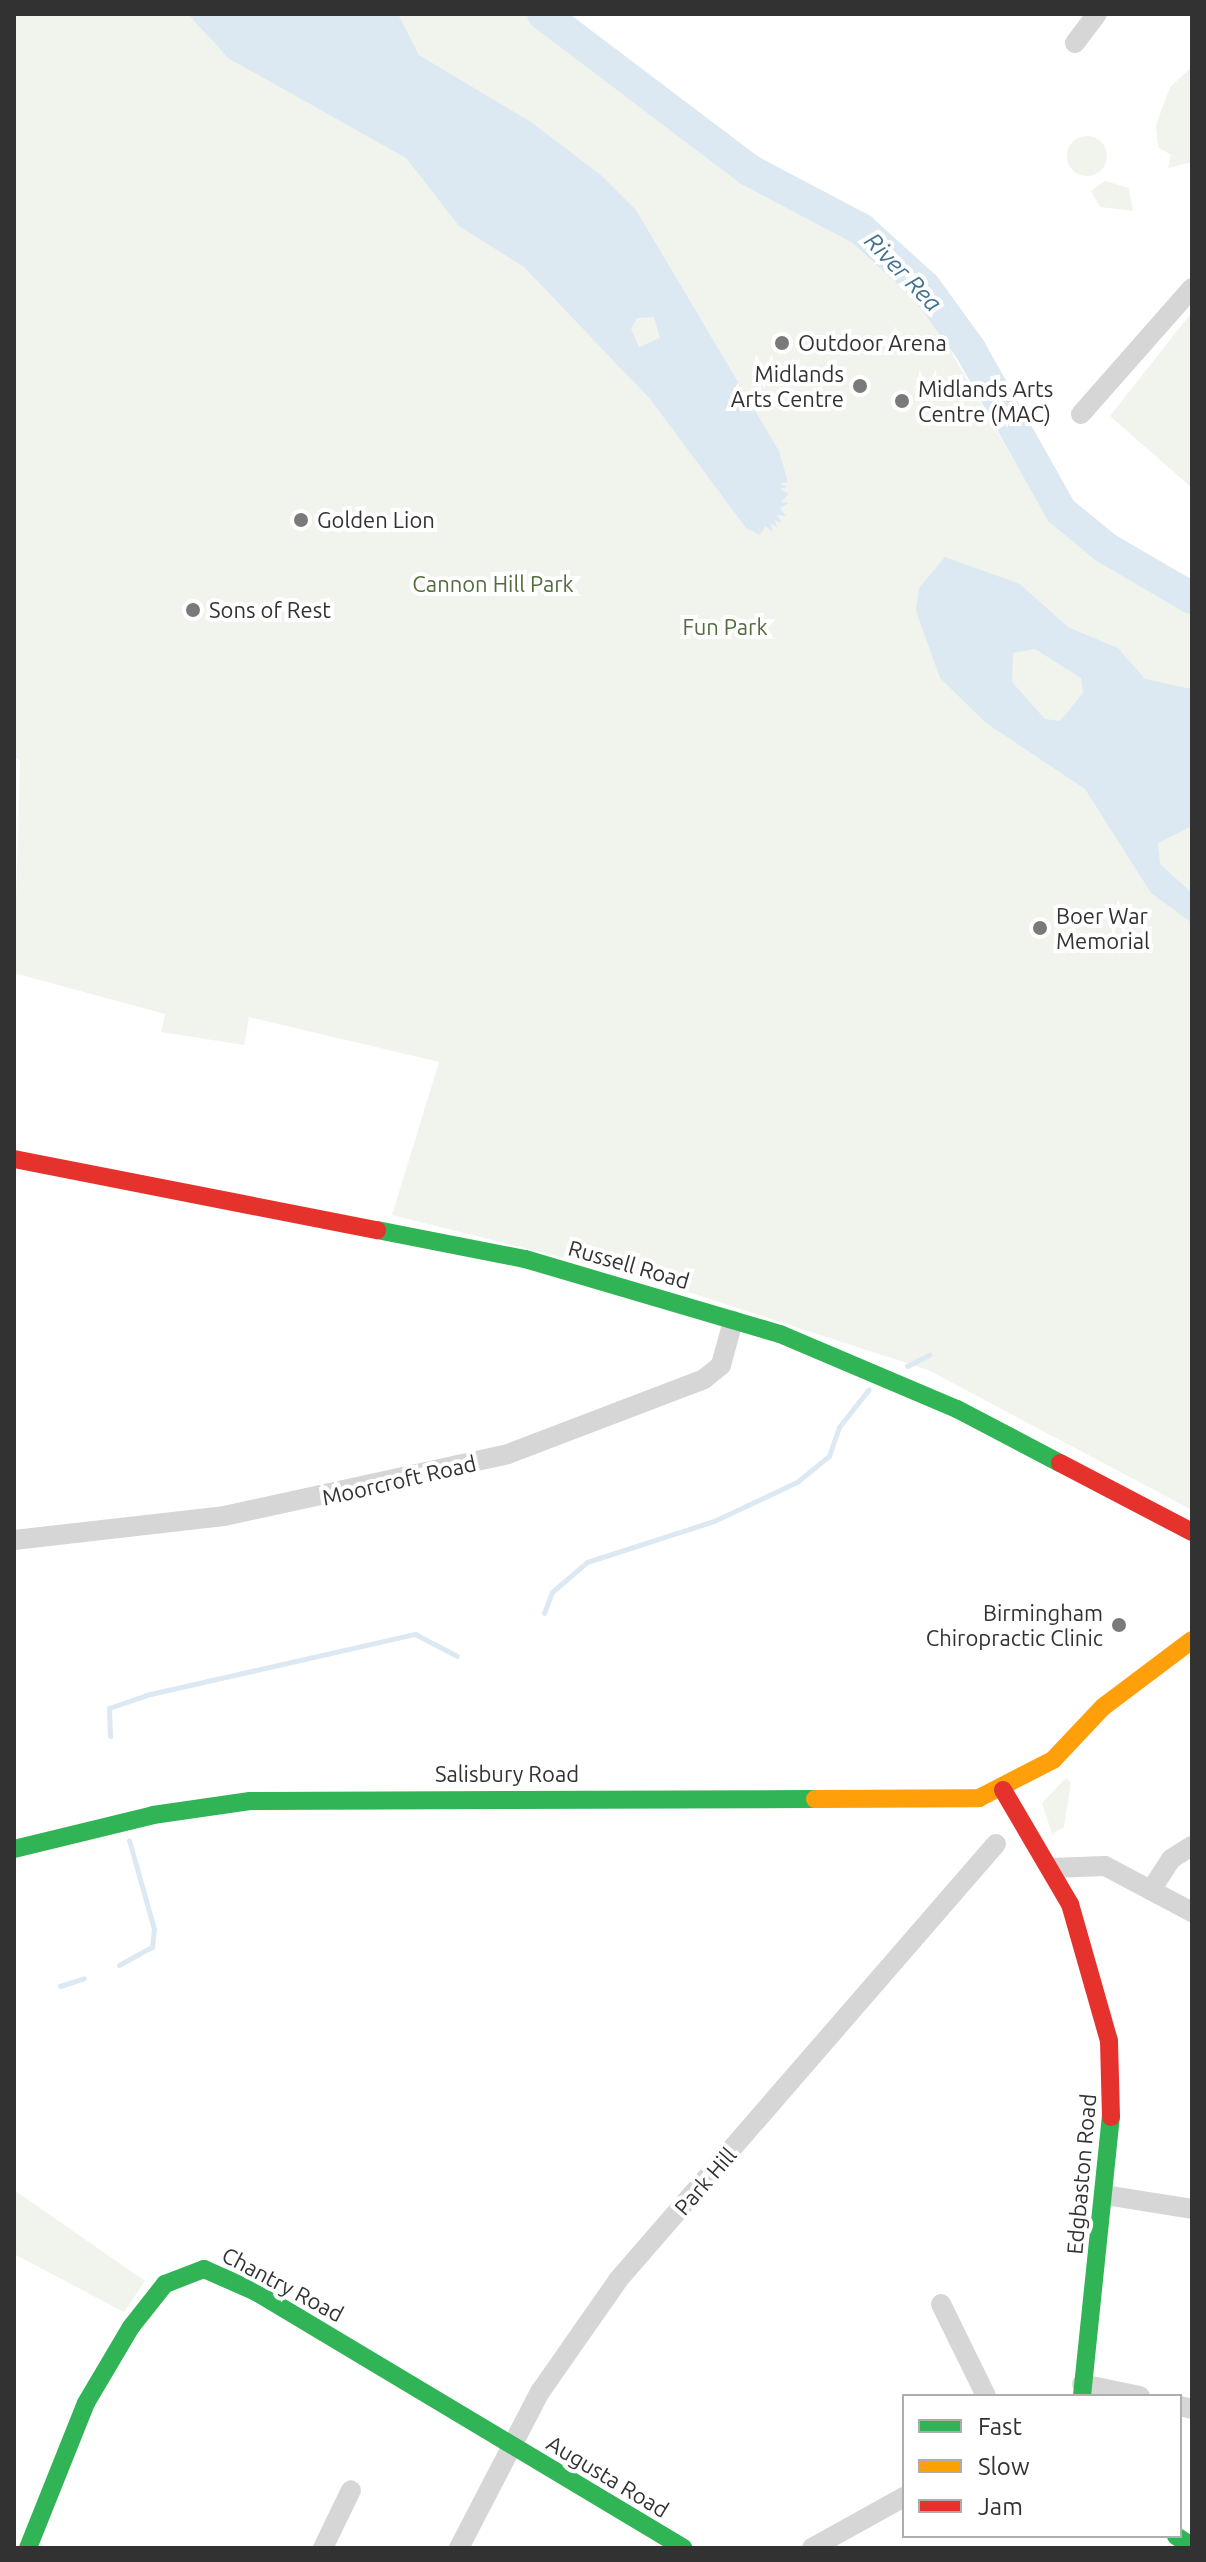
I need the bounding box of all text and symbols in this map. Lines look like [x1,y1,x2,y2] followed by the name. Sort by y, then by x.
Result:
[859,227,947,317] water label: River Rea
[798,330,947,356] place label: Outdoor Arena
[773,334,791,352] marker: Outdoor Arena
[731,360,844,412] place label: Midlands Arts Centre
[918,375,1053,426] place label: Midlands Arts Centre (MAC)
[851,377,869,395] marker: Midlands Arts Centre
[893,392,911,410] marker: Midlands Arts Centre (MAC)
[317,507,435,533] place label: Golden Lion
[292,511,310,529] marker: Golden Lion
[412,571,574,597] park label: Cannon Hill Park
[209,597,331,623] place label: Sons of Rest
[184,601,202,619] marker: Sons of Rest
[682,614,768,640] park label: Fun Park
[1056,902,1150,954] place label: Boer War Memorial
[1031,919,1049,937] marker: Boer War Memorial
[565,1234,693,1294] street label: Russell Road
[319,1449,479,1511] street label: Moorcroft Road
[926,1599,1103,1650] place label: Birmingham Chiropractic Clinic
[1110,1616,1128,1634] marker: Birmingham Chiropractic Clinic
[435,1761,579,1787] street label: Salisbury Road
[1061,2093,1101,2255] street label: Edgbaston Road
[668,2142,742,2220] street label: Park Hill
[218,2241,348,2327] street label: Chantry Road
[902,2394,1182,2538] legend
[978,2413,1022,2440] text: Fast
[542,2429,674,2523] street label: Augusta Road
[978,2453,1030,2480] text: Slow
[978,2493,1023,2520] text: Jam

